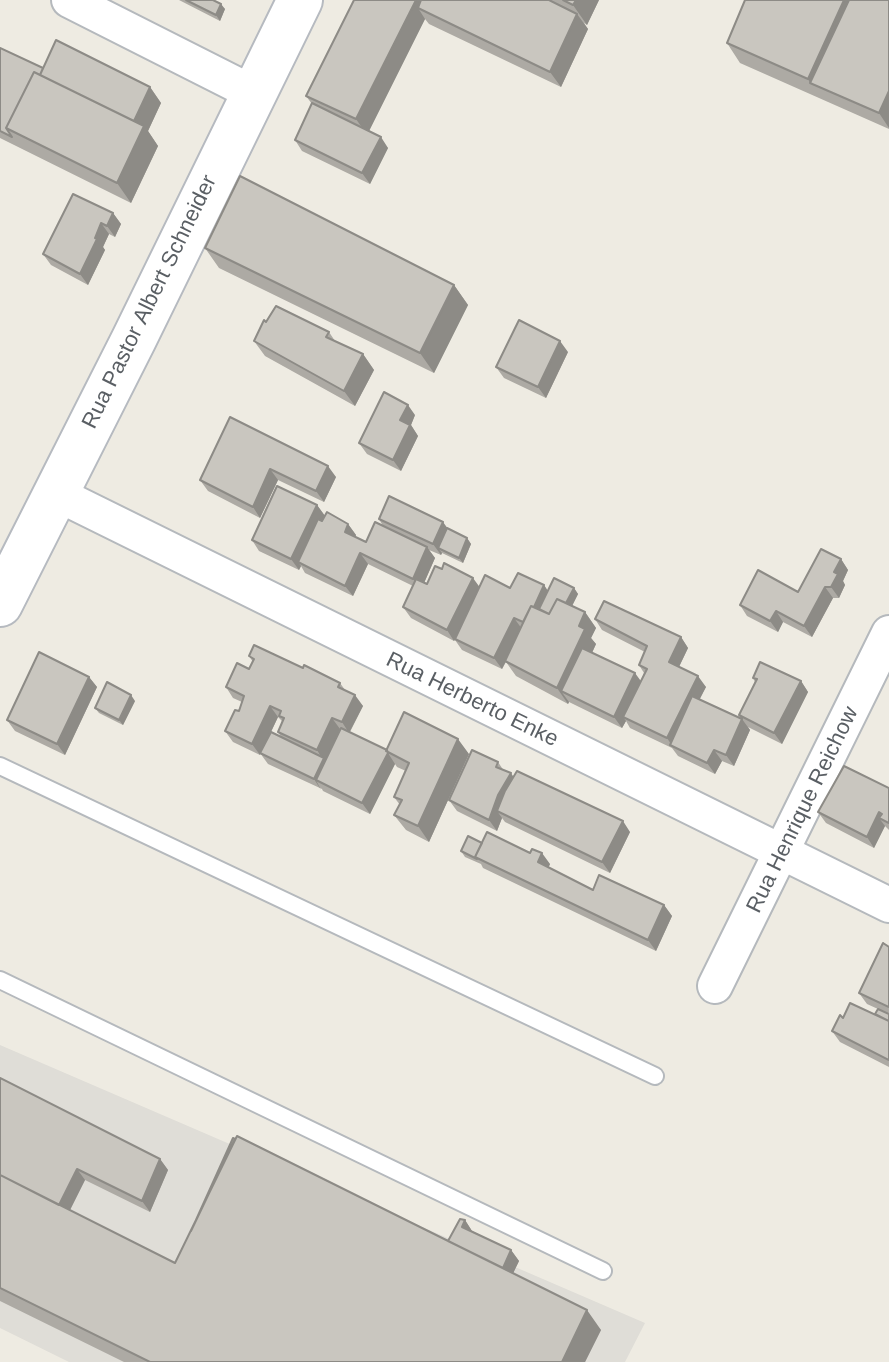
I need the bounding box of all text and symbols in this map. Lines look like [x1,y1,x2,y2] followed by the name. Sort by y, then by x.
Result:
[77,171,223,433] street label: Rua Pastor Albert Schneider
[382,647,562,753] street label: Rua Herberto Enke
[742,703,864,917] street label: Rua Henrique Reichow

